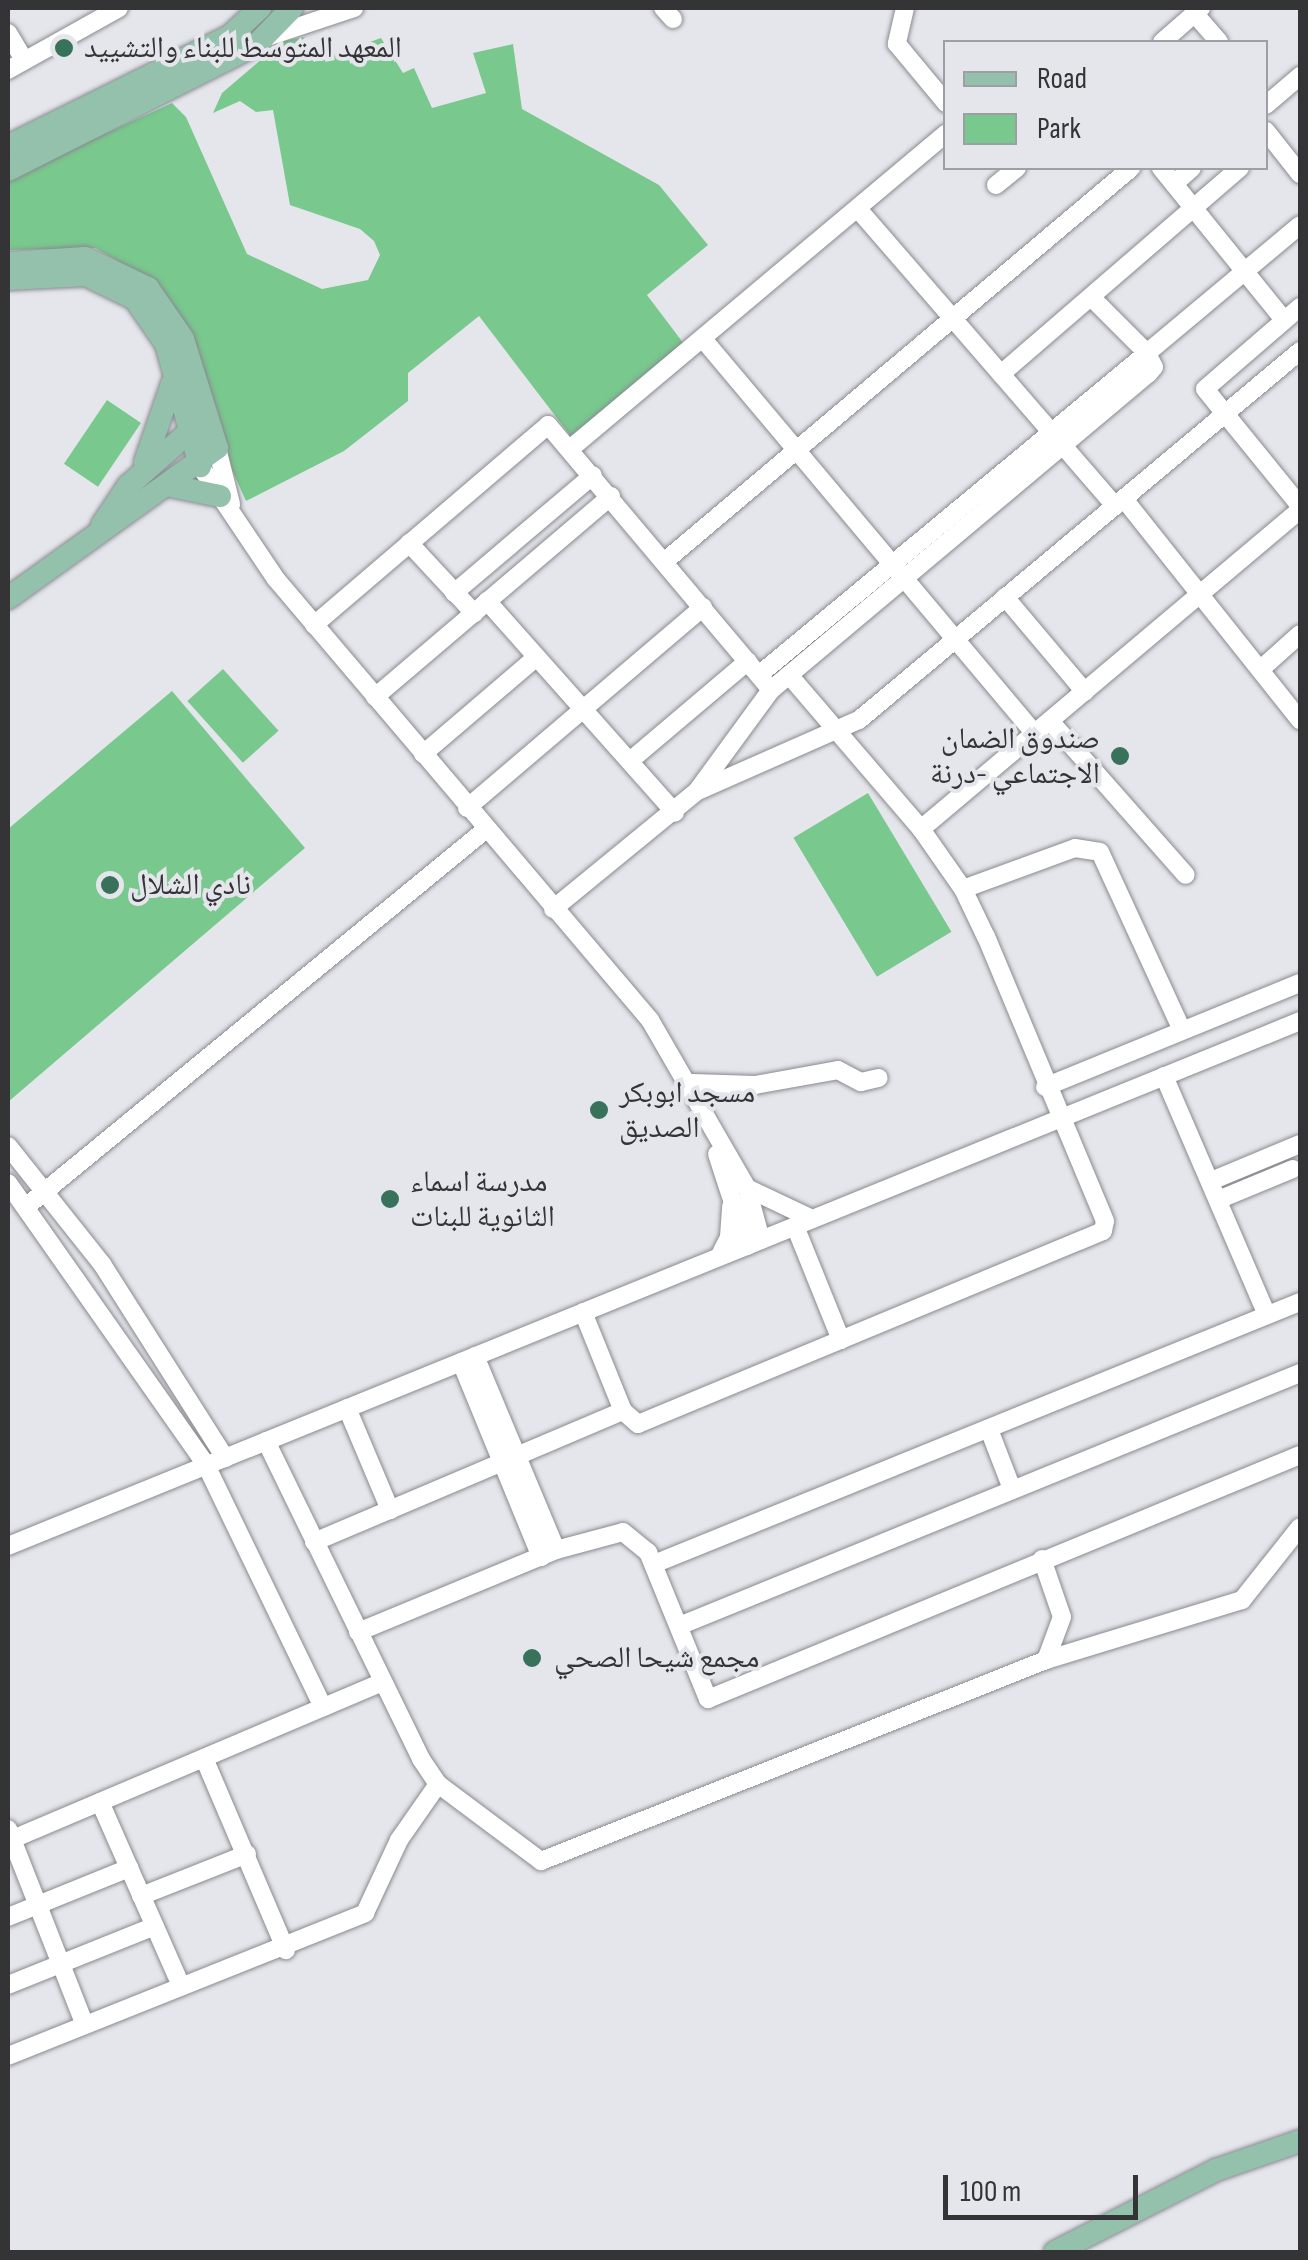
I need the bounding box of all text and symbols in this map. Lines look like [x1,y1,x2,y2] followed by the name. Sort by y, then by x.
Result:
[84,30,402,66] place label: المعهد المتوسط للبناء والتشييد
[53,37,75,59] marker: المعهد المتوسط للبناء والتشييد
[943,40,1268,170] legend
[1037,61,1087,97] text: Road
[1037,111,1081,147] text: Park
[930,721,1100,792] place label: صندوق الضمان الاجتماعي -درنة
[1109,745,1131,767] marker: صندوق الضمان الاجتماعي -درنة
[130,867,251,903] place label: نادي الشلال
[99,874,121,896] marker: نادي الشلال
[619,1075,755,1146] place label: مسجد ابوبكر الصديق
[588,1099,610,1121] marker: مسجد ابوبكر الصديق
[410,1164,555,1234] place label: مدرسة اسماء الثانوية للبنات
[379,1188,401,1210] marker: مدرسة اسماء الثانوية للبنات
[554,1640,759,1676] place label: مجمع شيحا الصحي
[519,1645,545,1671] marker: مجمع شيحا الصحي
[948,2155,1143,2217] scale bar
[960,2174,1021,2210] text: 100 m

